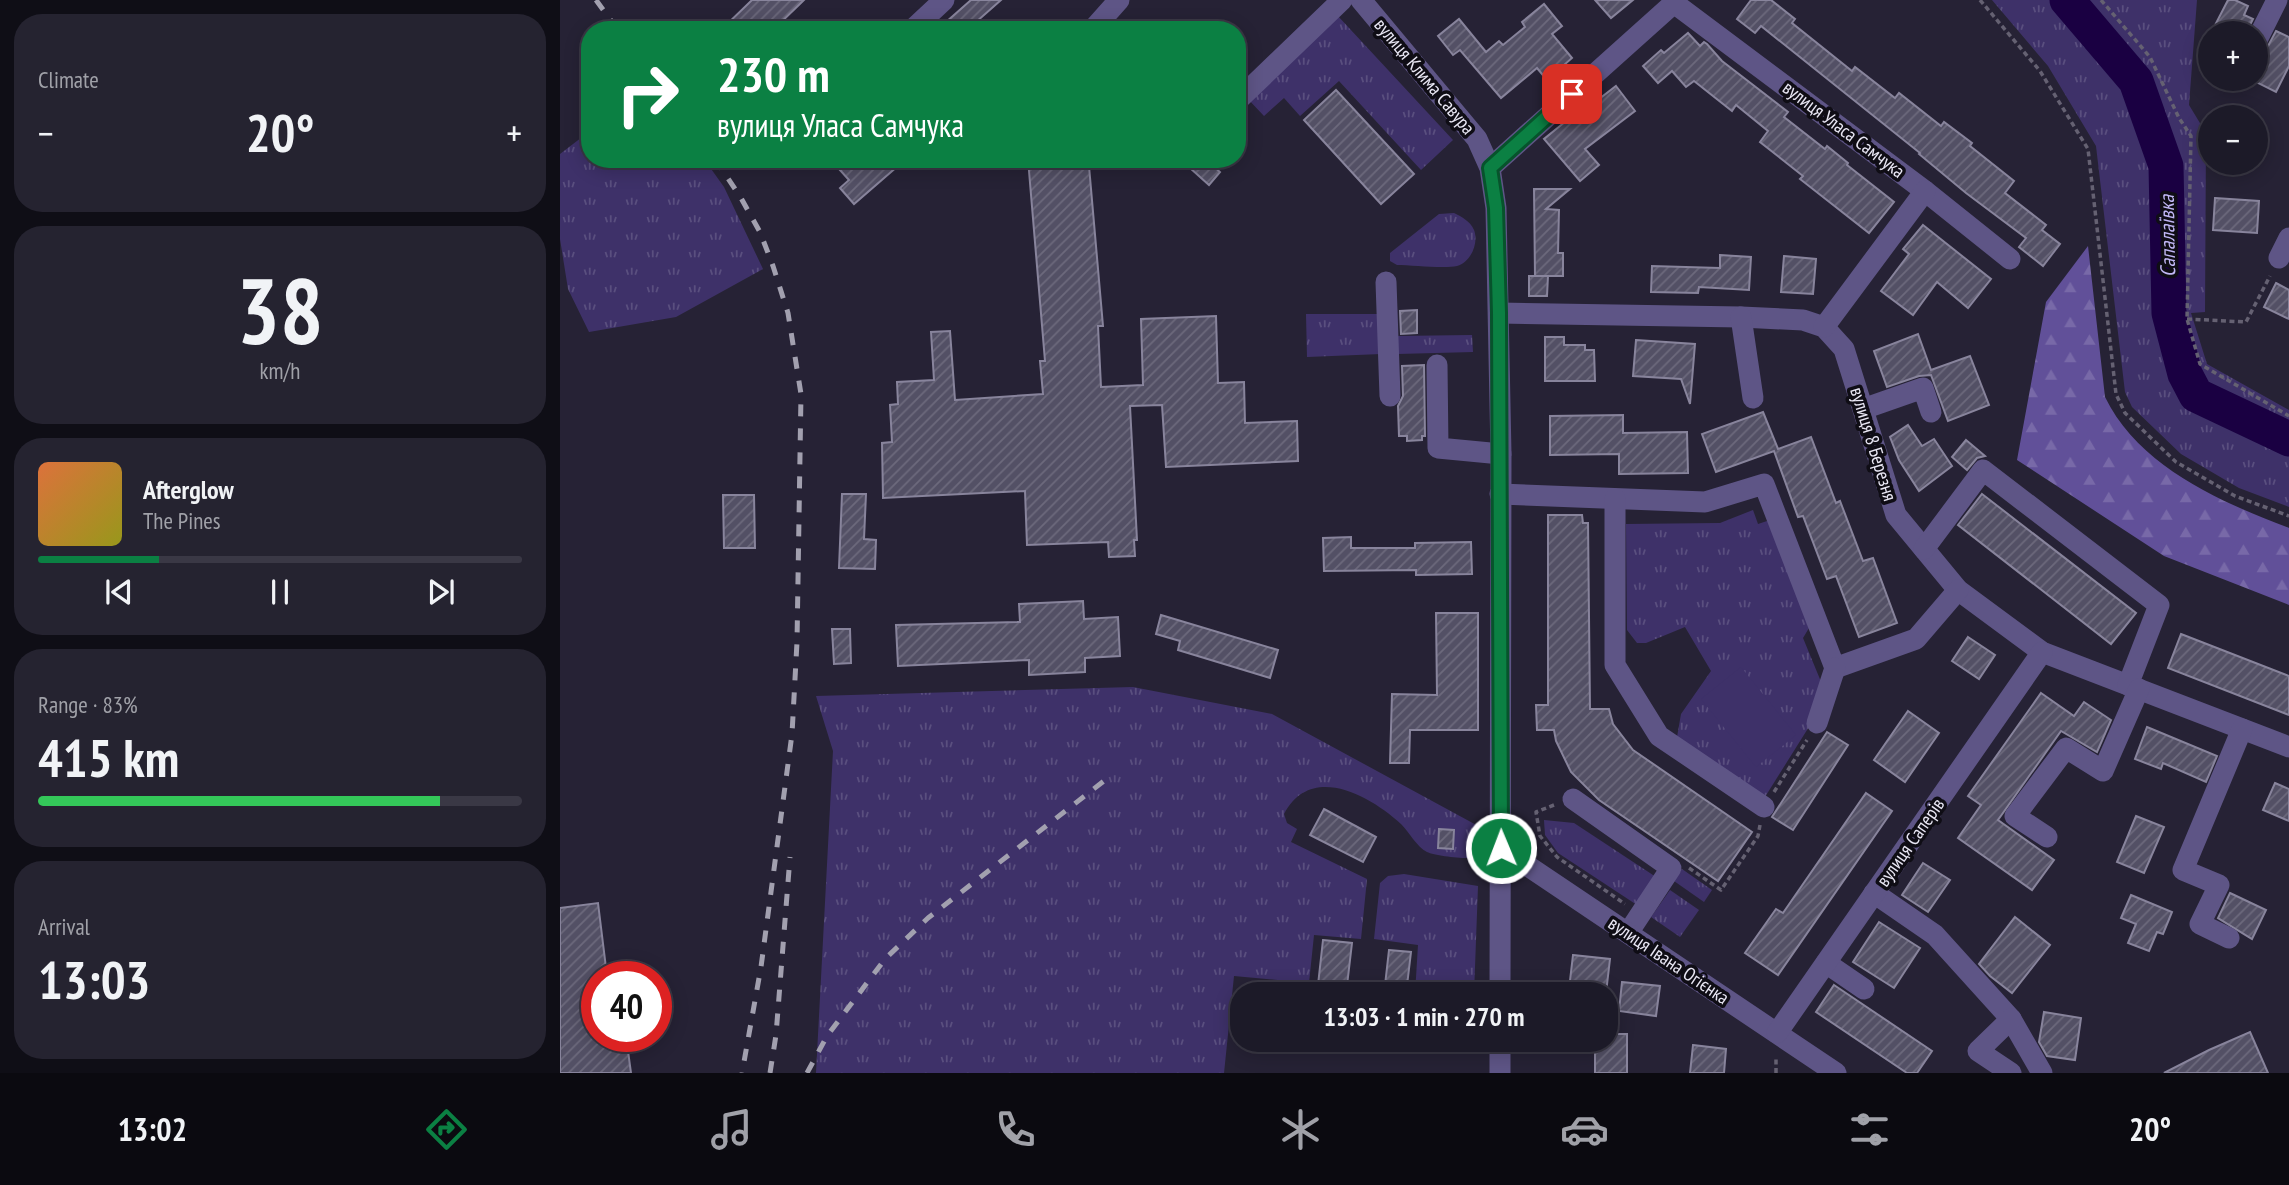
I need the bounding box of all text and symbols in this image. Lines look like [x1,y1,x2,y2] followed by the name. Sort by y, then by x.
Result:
[1369,13,1481,139] street label: вулиця Клима Савура
[2198,21,2268,175] map controls
[2198,21,2268,91] button: +
[717,42,830,106] text: 230 m
[602,49,693,140] icon: right
[1542,64,1602,124] pin
[38,65,99,94] text: Climate
[1553,75,1591,113] icon: arrive
[1778,75,1910,183] street label: вулиця Уласа Самчука
[246,99,314,166] text: 20°
[717,104,964,146] text: вулиця Уласа Самчука
[2198,105,2268,175] button: −
[38,108,54,157] text: −
[506,108,522,157] text: +
[2153,193,2181,277] water label: Сапалаївка
[237,251,324,369] text: 38
[260,356,300,385] text: km/h
[1845,384,1903,504] street label: вулиця 8 Березня
[143,473,234,506] text: Afterglow
[143,506,221,535] text: The Pines
[100,573,138,611] icon: previous
[261,573,299,611] icon: pause
[422,573,460,611] icon: next
[38,690,138,719] text: Range · 83%
[38,724,179,791] text: 415 km
[1871,793,1949,891] street label: вулиця Саперів
[1464,811,1538,885] position arrow
[1604,911,1734,1009] street label: вулиця Івана Огієнка
[38,912,90,941] text: Arrival
[38,946,150,1013] text: 13:03
[581,961,672,1052] speed limit sign: 40
[1324,1000,1524,1033] text: 13:03 · 1 min · 270 m
[422,1105,471,1154] icon: directions
[707,1105,756,1154] icon: music
[991,1105,1040,1154] icon: phone
[1276,1105,1325,1154] icon: climate
[1560,1105,1609,1154] icon: car
[1845,1105,1894,1154] icon: filters
[118,1108,187,1150] text: 13:02
[2129,1108,2171,1150] text: 20°

